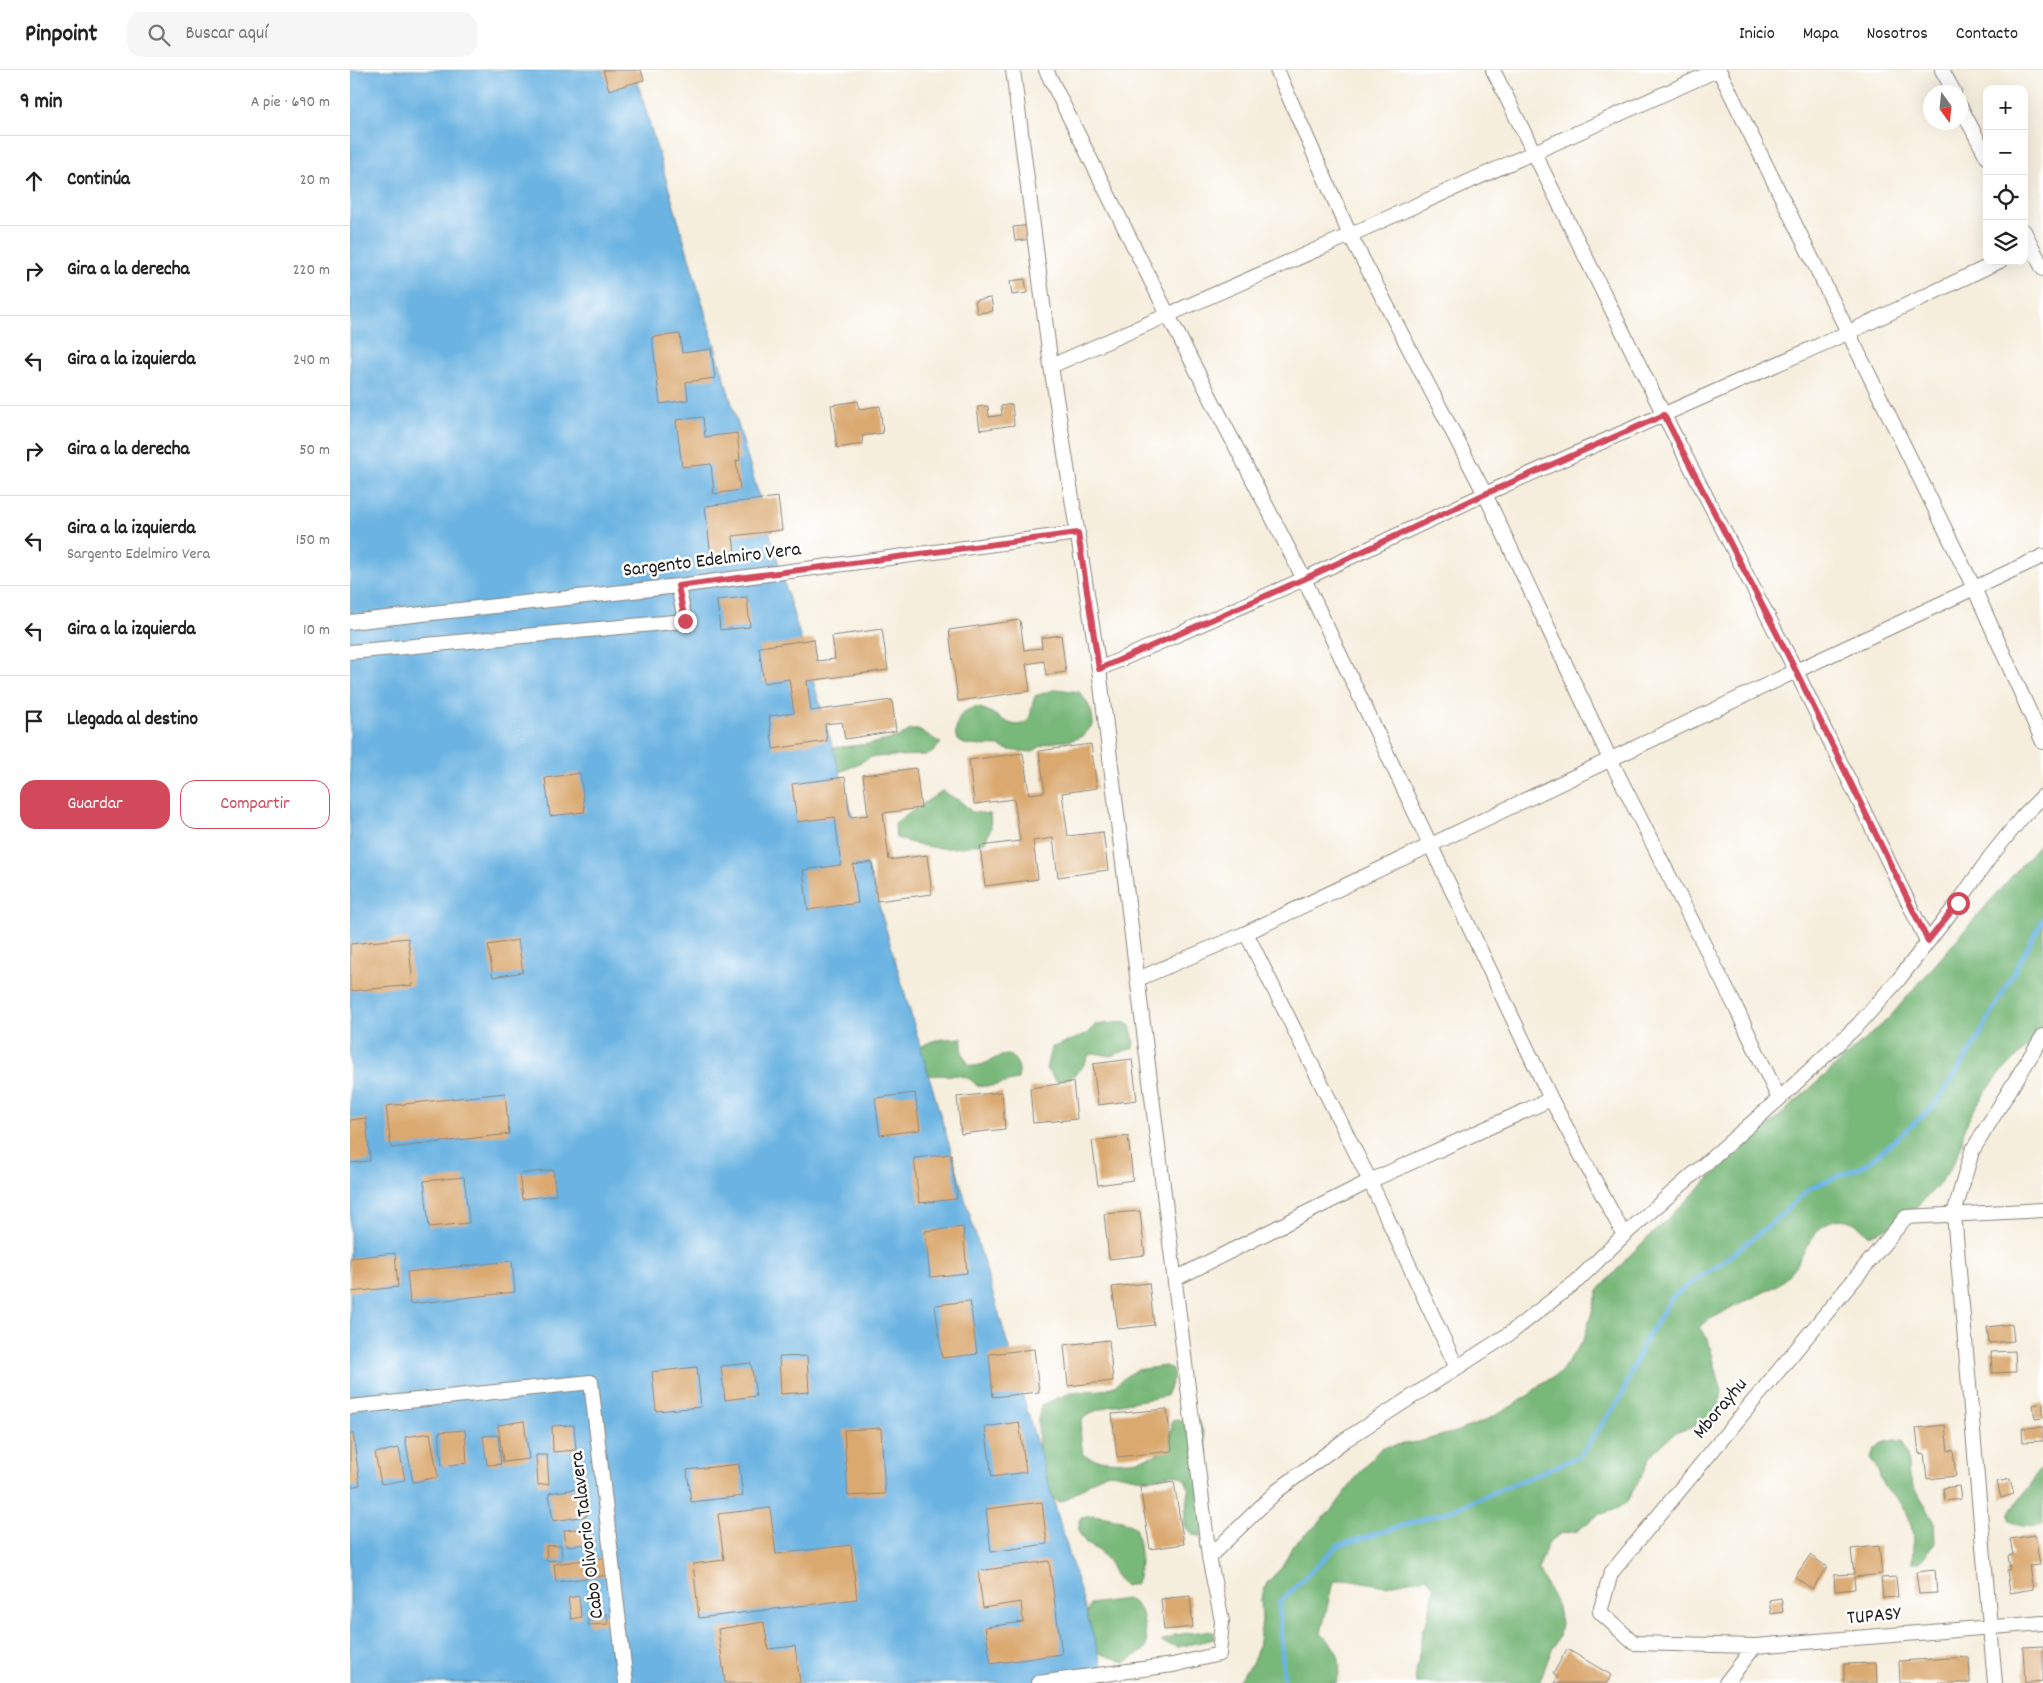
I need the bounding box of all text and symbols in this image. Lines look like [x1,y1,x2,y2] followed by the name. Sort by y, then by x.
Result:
[127,12,477,57] search box
[25,18,97,52] text: Pinpoint
[145,21,173,49] icon: search
[185,21,268,48] text: Buscar aquí
[1739,22,1775,47] text: Inicio
[1803,22,1838,47] text: Mapa
[1866,22,1928,47] text: Nosotros
[1956,22,2018,47] text: Contacto
[1923,85,1968,130] north arrow
[1983,85,2028,265] map controls
[1983,85,2028,130] button: +
[20,88,62,118] text: 9 min
[251,91,330,114] text: A pie · 690 m
[1983,130,2028,175] button: −
[20,167,48,195] icon: ahead
[67,167,130,194] text: Continúa
[300,169,330,192] text: 20 m
[1983,175,2028,220] button: locate
[1983,220,2028,265] button: layers
[20,257,48,285] icon: right
[67,257,189,284] text: Gira a la derecha
[293,259,330,282] text: 220 m
[20,347,48,375] icon: left
[67,347,195,374] text: Gira a la izquierda
[293,349,330,372] text: 240 m
[20,437,48,465] icon: right
[67,437,189,464] text: Gira a la derecha
[299,439,330,462] text: 50 m
[67,516,195,543] text: Gira a la izquierda
[20,527,48,555] icon: left
[296,529,330,552] text: 150 m
[622,536,803,586] street label: Sargento Edelmiro Vera
[67,543,210,566] text: Sargento Edelmiro Vera
[674,610,697,633] route end
[20,617,48,645] icon: left
[67,617,195,644] text: Gira a la izquierda
[303,619,330,642] text: 10 m
[20,707,48,735] icon: arrive
[67,707,198,734] text: Llegada al destino
[20,780,170,829] button: Guardar
[180,780,330,829] button: Compartir
[1947,892,1970,915] route start
[1687,1372,1755,1446] street label: Mborayhu
[564,1449,612,1620] street label: Cabo Olivorio Talavera
[1846,1601,1903,1633] street label: TUPASY

